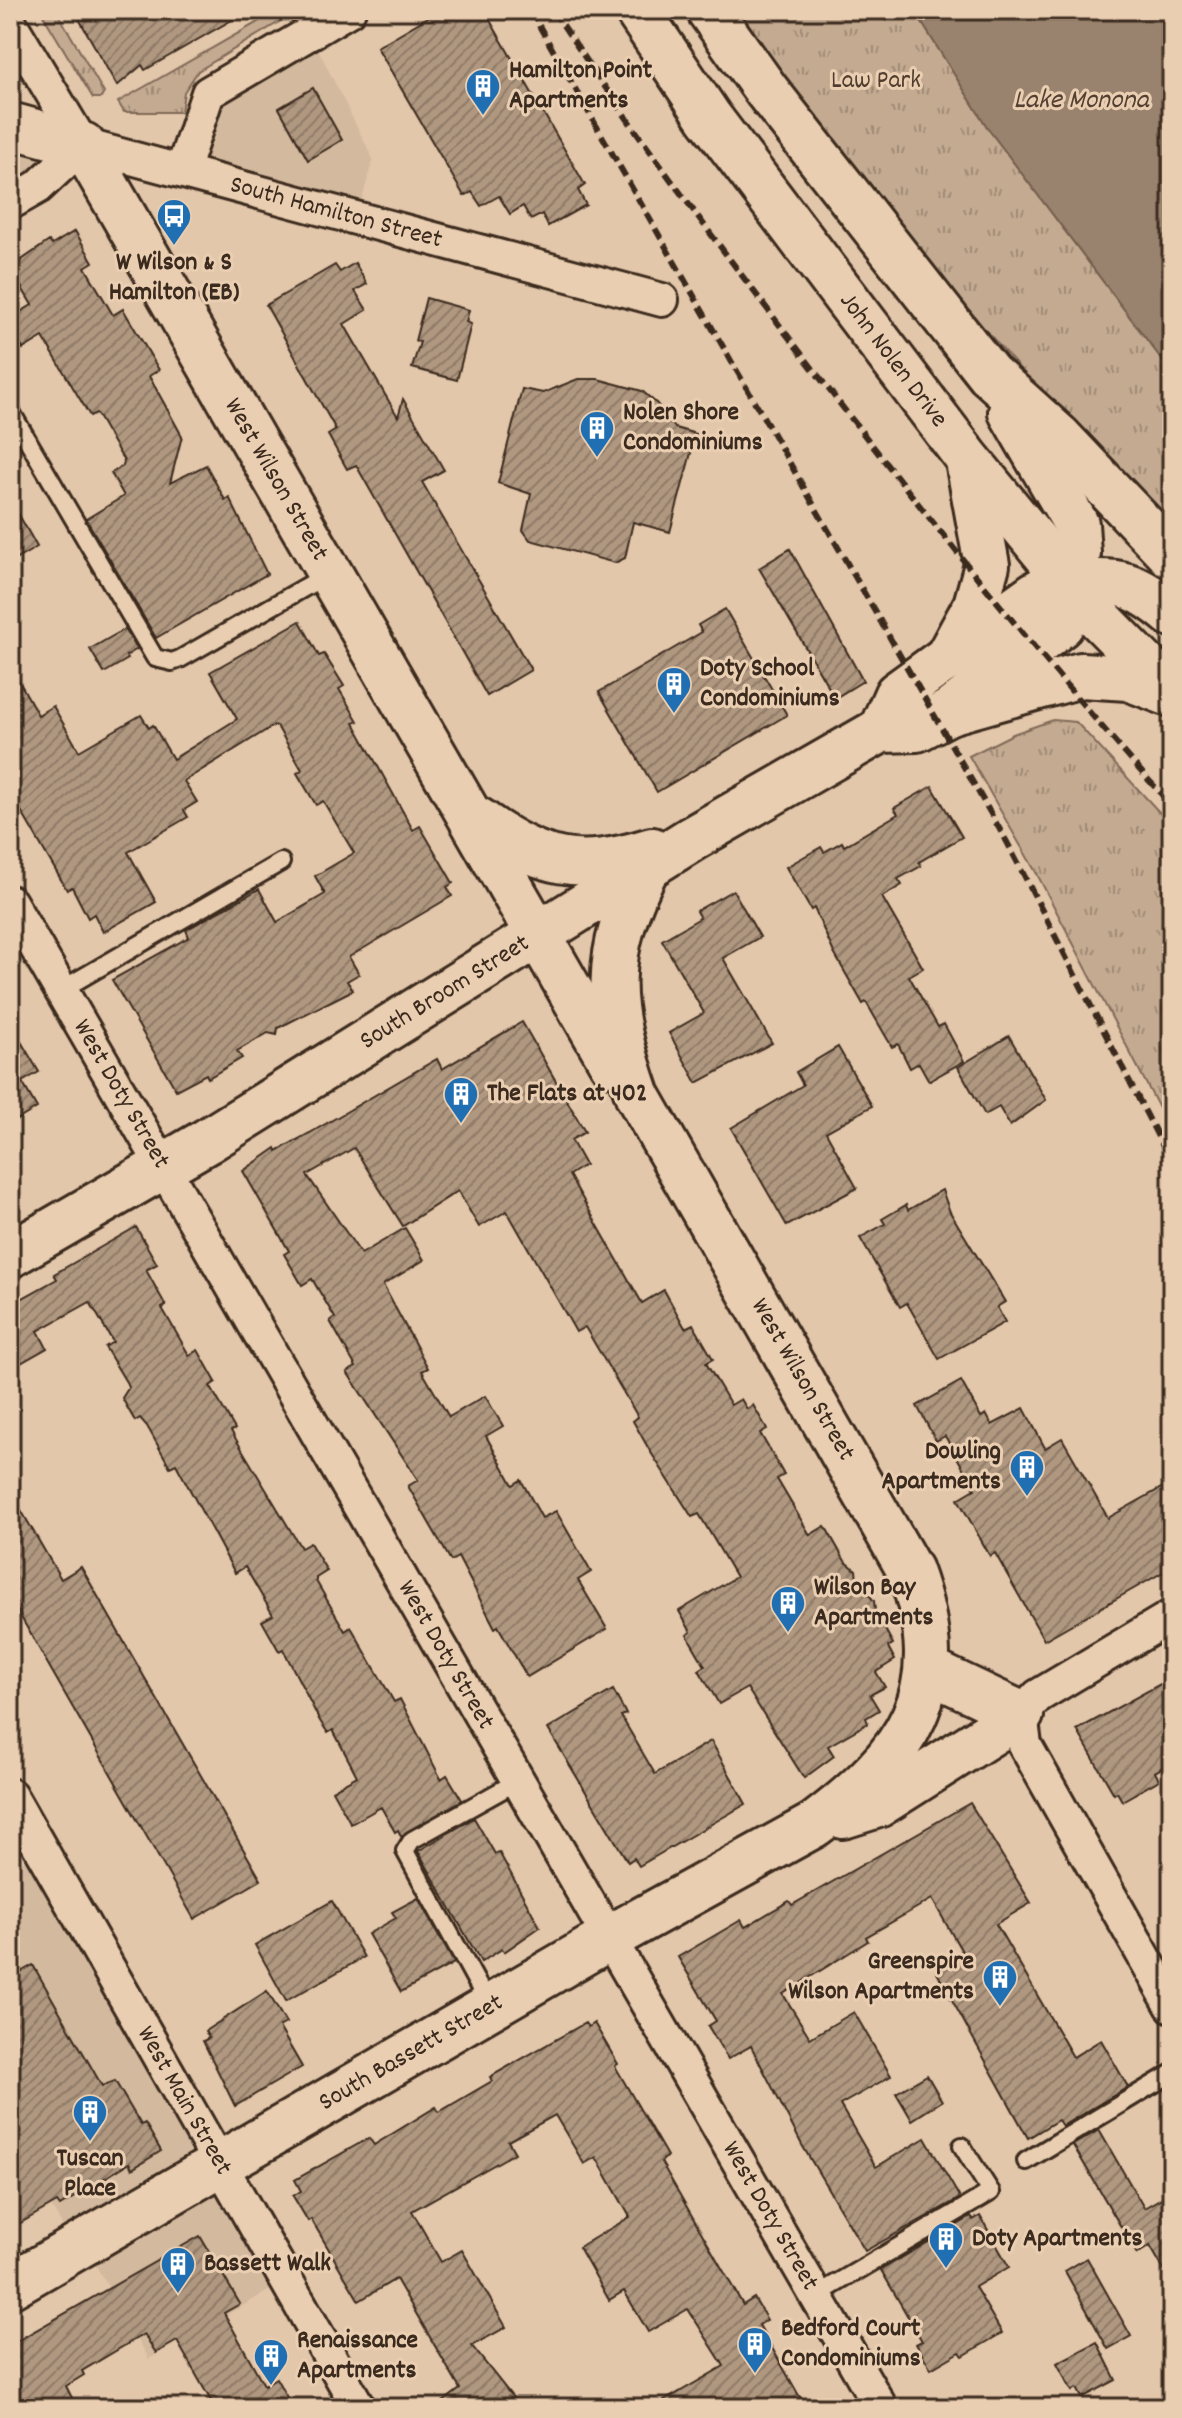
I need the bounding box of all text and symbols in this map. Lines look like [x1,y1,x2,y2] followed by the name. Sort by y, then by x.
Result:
[509,53,653,120] place label: Hamilton Point Apartments
[831,63,921,100] park label: Law Park
[464,67,502,117] building icon: Hamilton Point Apartments
[1013,82,1150,122] water label: Lake Monona
[226,167,447,259] street label: South Hamilton Street
[155,197,193,247] bus stop icon: W Wilson & S Hamilton (EB)
[109,245,240,312] place label: W Wilson & S Hamilton (EB)
[830,285,956,436] street label: John Nolen Drive
[214,391,338,568] street label: West Wilson Street
[623,395,763,462] place label: Nolen Shore Condominiums
[578,409,616,459] building icon: Nolen Shore Condominiums
[700,651,840,718] place label: Doty School Condominiums
[655,665,693,715] building icon: Doty School Condominiums
[353,925,537,1060] street label: South Broom Street
[63,1013,179,1176] street label: West Doty Street
[442,1075,480,1125] building icon: The Flats at 402
[487,1076,647,1113] place label: The Flats at 402
[740,1292,864,1469] street label: West Wilson Street
[882,1434,1001,1501] place label: Dowling Apartments
[1008,1448,1046,1498] building icon: Dowling Apartments
[814,1570,934,1637] place label: Wilson Bay Apartments
[388,1573,504,1737] street label: West Doty Street
[769,1584,807,1634] building icon: Wilson Bay Apartments
[788,1944,974,2011] place label: Greenspire Wilson Apartments
[981,1958,1019,2008] building icon: Greenspire Wilson Apartments
[312,1984,511,2121] street label: South Bassett Street
[127,2019,242,2183] street label: West Main Street
[71,2093,109,2143] building icon: Tuscan Place
[712,2134,828,2298] street label: West Doty Street
[56,2141,124,2208] place label: Tuscan Place
[927,2220,965,2270] building icon: Doty Apartments
[972,2221,1143,2258] place label: Doty Apartments
[159,2245,197,2295] building icon: Bassett Walk
[204,2246,331,2283] place label: Bassett Walk
[781,2311,921,2378] place label: Bedford Court Condominiums
[297,2323,418,2390] place label: Renaissance Apartments
[736,2325,774,2375] building icon: Bedford Court Condominiums
[252,2337,290,2387] building icon: Renaissance Apartments

